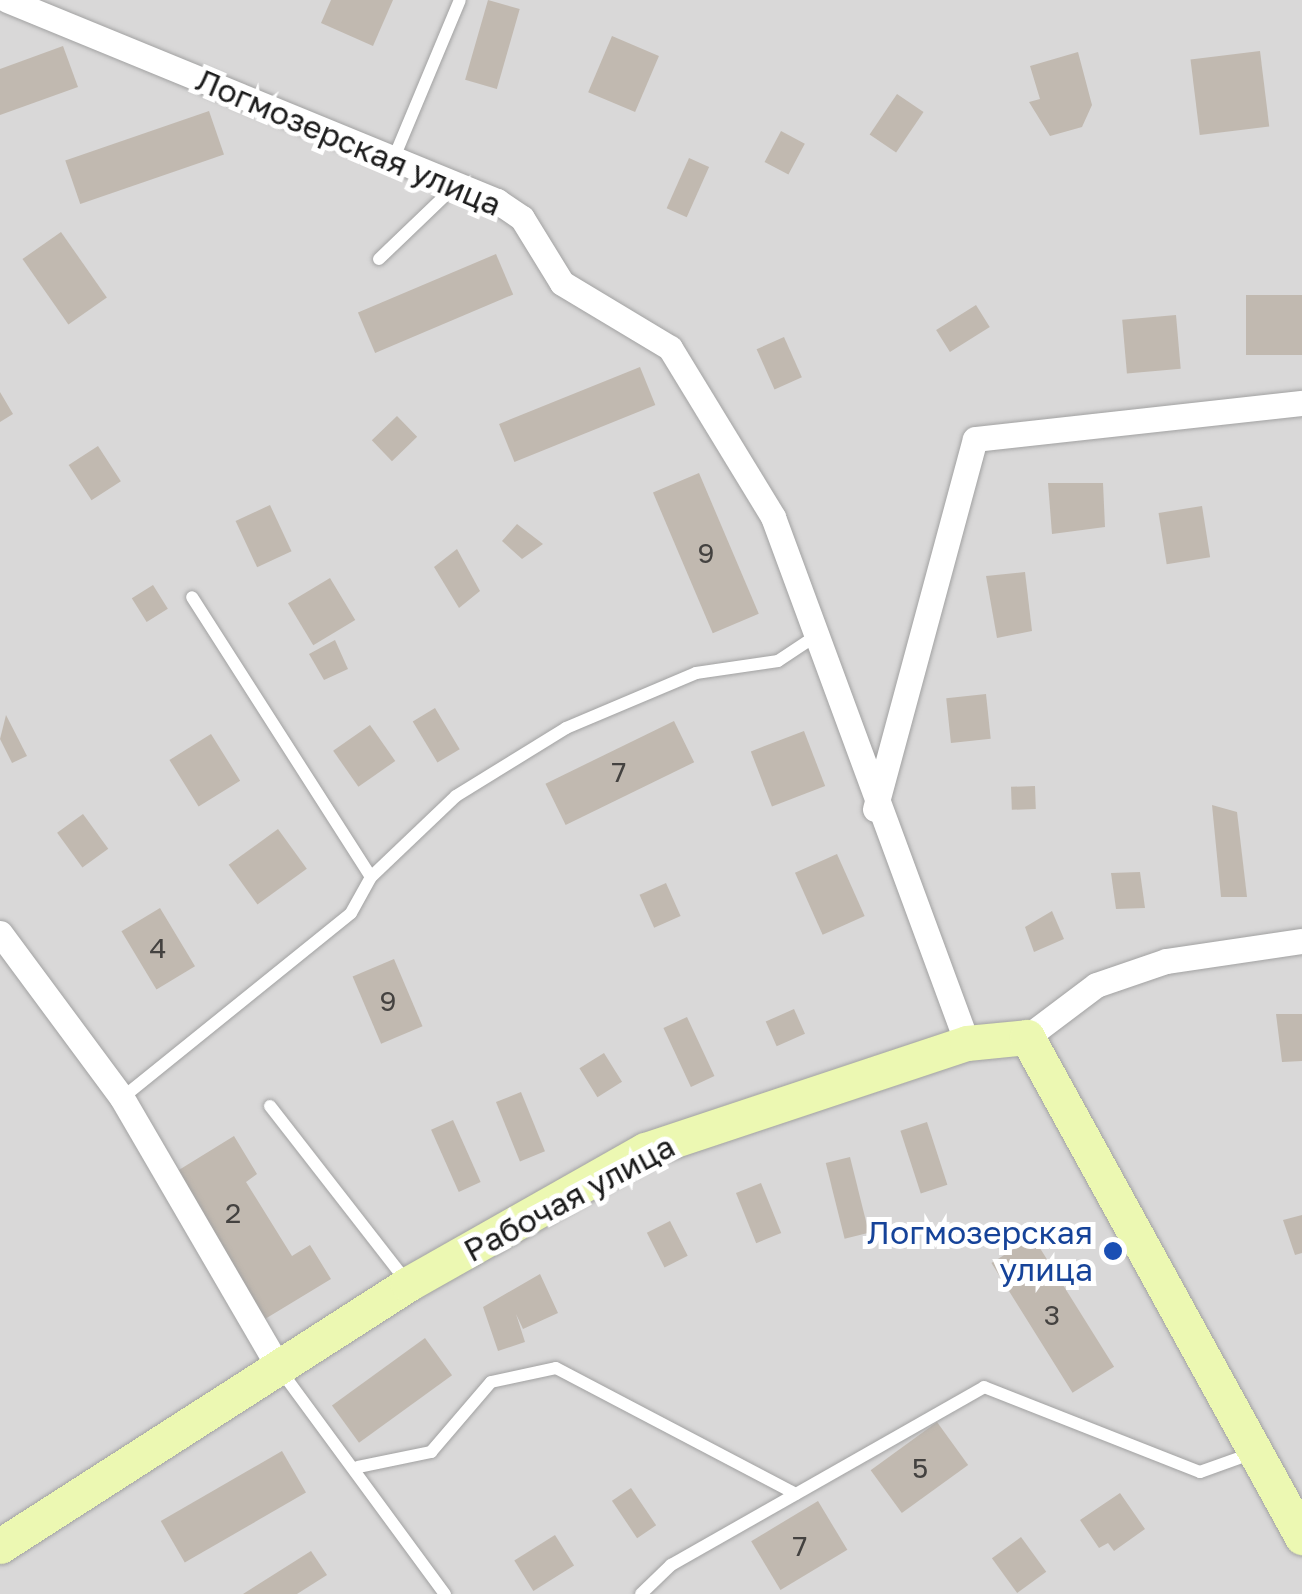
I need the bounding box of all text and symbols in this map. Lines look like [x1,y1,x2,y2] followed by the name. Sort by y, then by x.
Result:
[191,60,507,224] street label: Логмозерская улица
[698,536,714,570] house number: 9
[612,755,626,789] house number: 7
[149,931,167,965] house number: 4
[380,984,396,1018] house number: 9
[457,1126,681,1270] street label: Рабочая улица
[225,1196,241,1230] house number: 2
[867,1214,1093,1289] place label: Логмозерская улица
[1102,1240,1124,1262] marker: Логмозерская улица
[1044,1298,1060,1332] house number: 3
[912,1451,928,1485] house number: 5
[793,1529,807,1563] house number: 7

